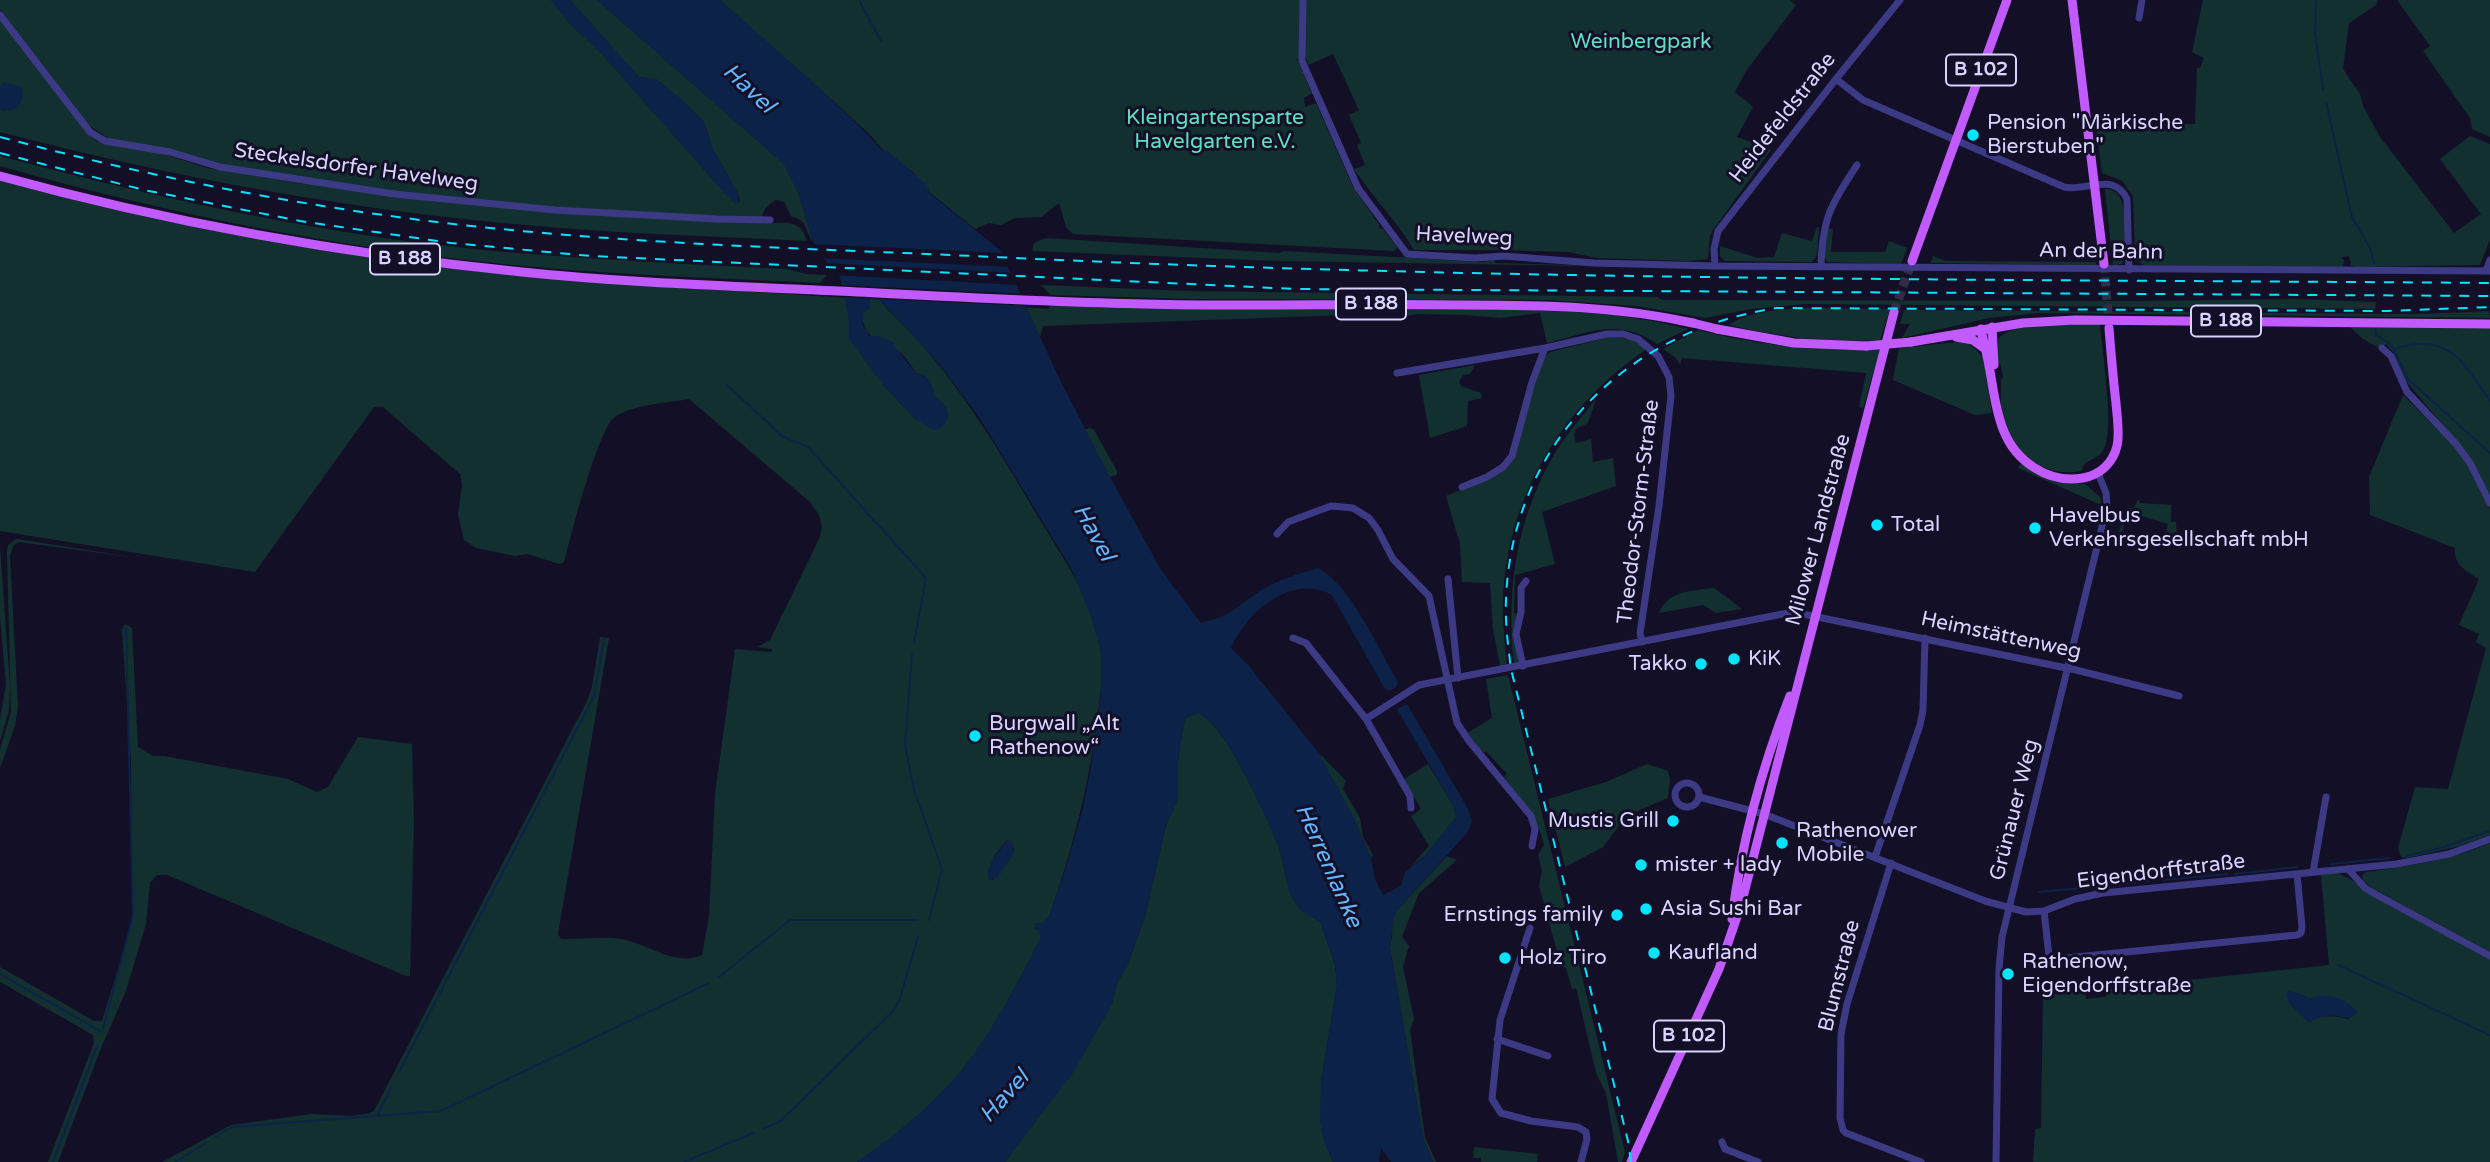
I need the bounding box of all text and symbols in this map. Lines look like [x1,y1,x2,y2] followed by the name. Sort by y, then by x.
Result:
[1571,29,1711,55] park label: Weinbergpark
[1724,48,1842,188] street label: Heidefeldstraße
[1946,54,2016,86] road number: B 102
[716,58,780,120] water label: Havel
[1126,105,1304,155] park label: Kleingartensparte Havelgarten e.V.
[1987,110,2183,160] place label: Pension "Märkische Bierstuben"
[1965,127,1981,143] marker: Pension "Märkische Bierstuben"
[232,138,480,198] street label: Steckelsdorfer Havelweg
[1415,222,1513,252] street label: Havelweg
[2039,238,2163,266] street label: An der Bahn
[370,244,440,274] road number: B 188
[1336,288,1406,320] road number: B 188
[2191,306,2261,336] road number: B 188
[1613,398,1665,626] street label: Theodor-Storm-Straße
[1781,431,1857,629] street label: Milower Landstraße
[1066,500,1120,566] water label: Havel
[2049,503,2309,553] place label: Havelbus Verkehrsgesellschaft mbH
[1891,512,1940,538] place label: Total
[1869,517,1885,533] marker: Total
[2027,520,2043,536] marker: Havelbus Verkehrsgesellschaft mbH
[1918,607,2084,665] street label: Heimstättenweg
[1748,646,1781,672] place label: KiK
[1629,651,1687,677] place label: Takko
[1726,651,1742,667] marker: KiK
[1693,656,1709,672] marker: Takko
[989,711,1119,761] place label: Burgwall „Alt Rathenow“
[967,728,983,744] marker: Burgwall „Alt Rathenow“
[1985,737,2045,883] street label: Grünauer Weg
[1288,800,1368,932] water label: Herrenlanke
[1548,808,1659,834] place label: Mustis Grill
[1665,813,1681,829] marker: Mustis Grill
[1796,818,1917,868] place label: Rathenower Mobile
[1774,835,1790,851] marker: Rathenower Mobile
[2075,849,2247,895] street label: Eigendorffstraße
[1655,852,1782,878] place label: mister + lady
[1633,857,1649,873] marker: mister + lady
[1660,896,1802,922] place label: Asia Sushi Bar
[1638,901,1654,917] marker: Asia Sushi Bar
[1444,902,1603,928] place label: Ernstings family
[1609,907,1625,923] marker: Ernstings family
[1814,918,1866,1034] street label: Blumstraße
[1668,940,1758,966] place label: Kaufland
[1519,945,1607,971] place label: Holz Tiro
[1646,945,1662,961] marker: Kaufland
[2022,949,2191,999] place label: Rathenow, Eigendorffstraße
[1497,950,1513,966] marker: Holz Tiro
[2000,966,2016,982] marker: Rathenow, Eigendorffstraße
[1654,1020,1724,1052] road number: B 102
[974,1065,1036,1129] water label: Havel

